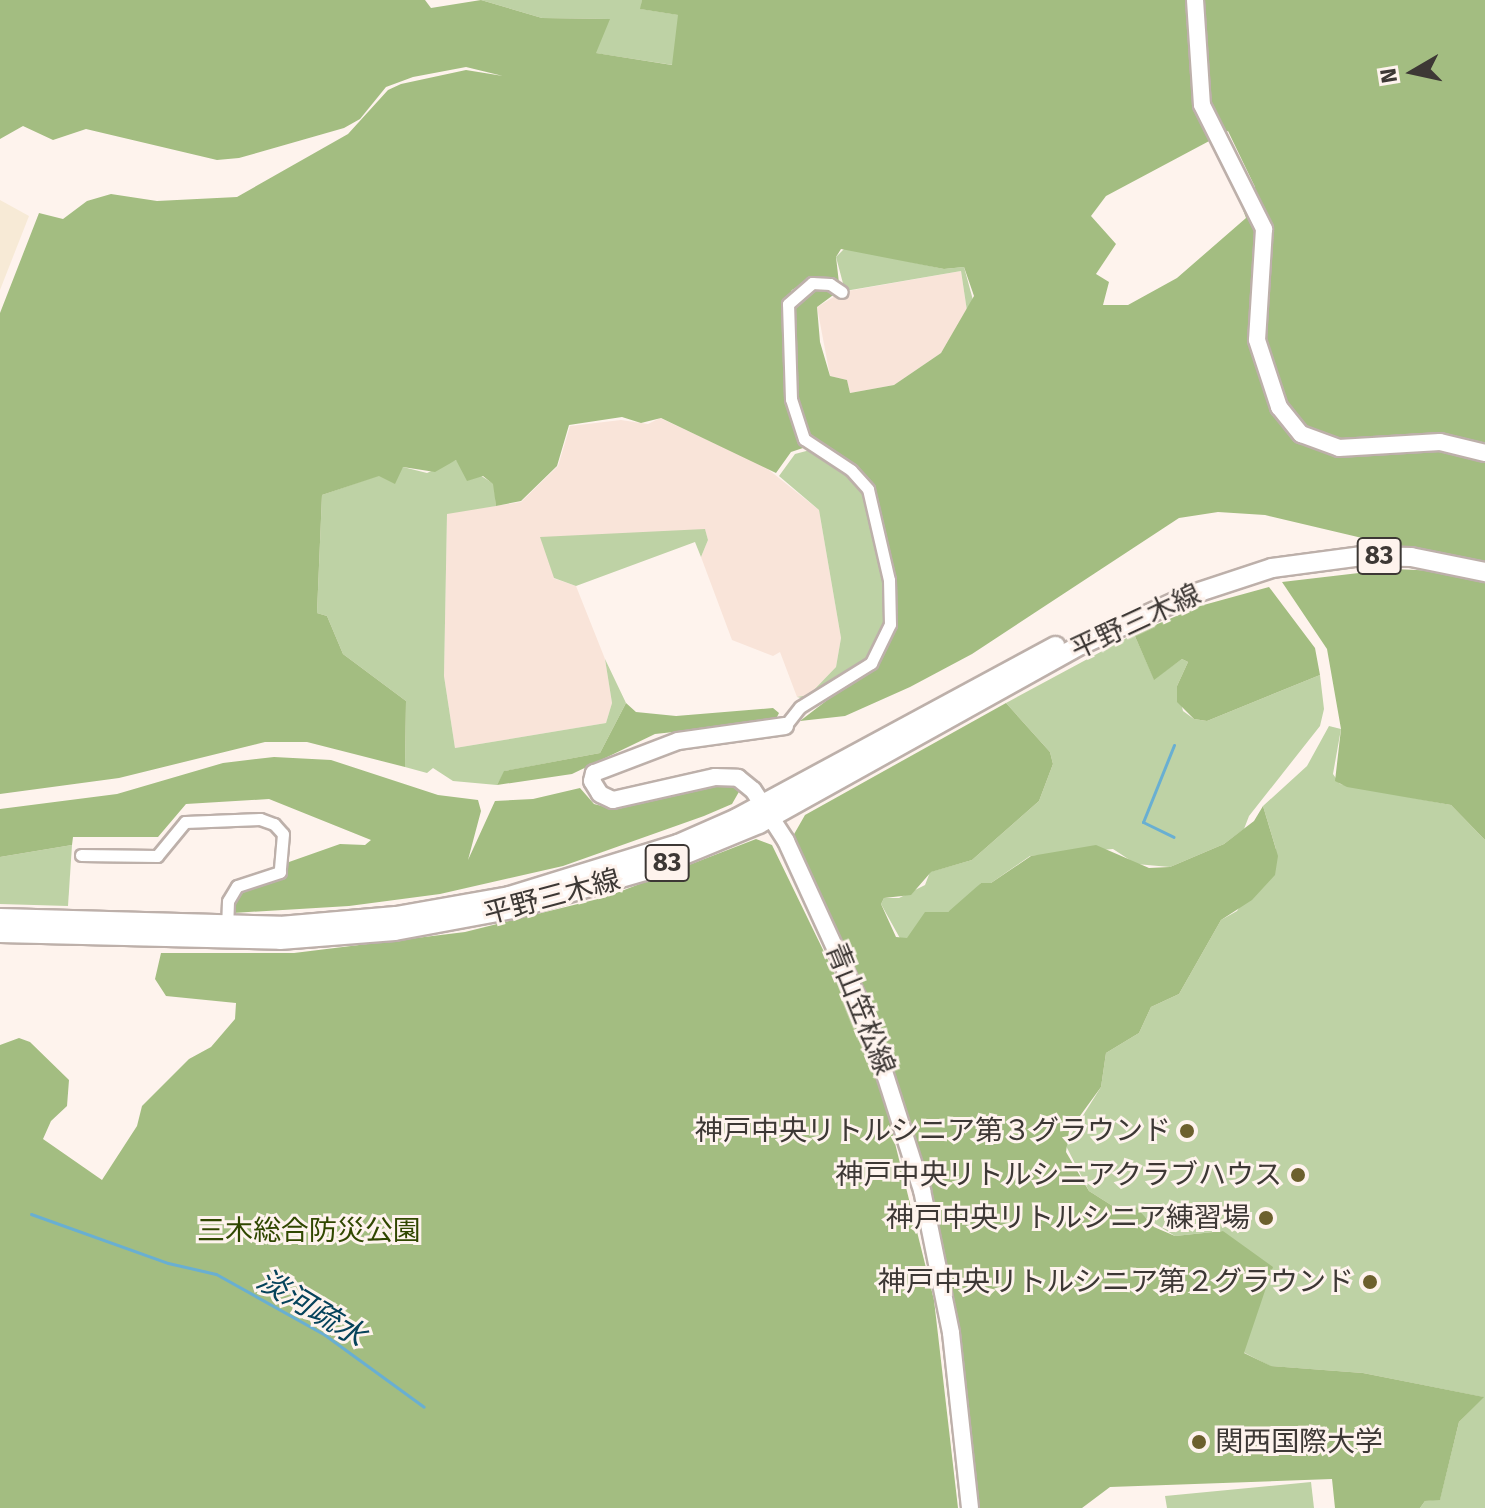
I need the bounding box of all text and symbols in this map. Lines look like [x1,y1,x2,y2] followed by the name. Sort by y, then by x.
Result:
[1373,32,1453,112] north arrow
[1374,67,1403,85] text: N
[1355,534,1403,578] road number: 83
[1065,577,1207,667] street label: 平野三木線
[643,841,691,885] road number: 83
[480,863,624,931] street label: 平野三木線
[818,938,902,1080] street label: 青山笠松線
[695,1114,1171,1148] place label: 神戸中央リトルシニア第３グラウンド
[1178,1122,1196,1140] marker: 神戸中央リトルシニア第３グラウンド
[834,1158,1282,1192] place label: 神戸中央リトルシニアクラブハウス
[1289,1166,1307,1184] marker: 神戸中央リトルシニアクラブハウス
[886,1201,1250,1235] place label: 神戸中央リトルシニア練習場
[1257,1209,1275,1227] marker: 神戸中央リトルシニア練習場
[197,1214,421,1248] park label: 三木総合防災公園
[250,1262,372,1354] water label: 淡河疏水
[878,1265,1354,1299] place label: 神戸中央リトルシニア第２グラウンド
[1361,1273,1379,1291] marker: 神戸中央リトルシニア第２グラウンド
[1215,1425,1383,1459] place label: 関西国際大学
[1190,1433,1208,1451] marker: 関西国際大学

